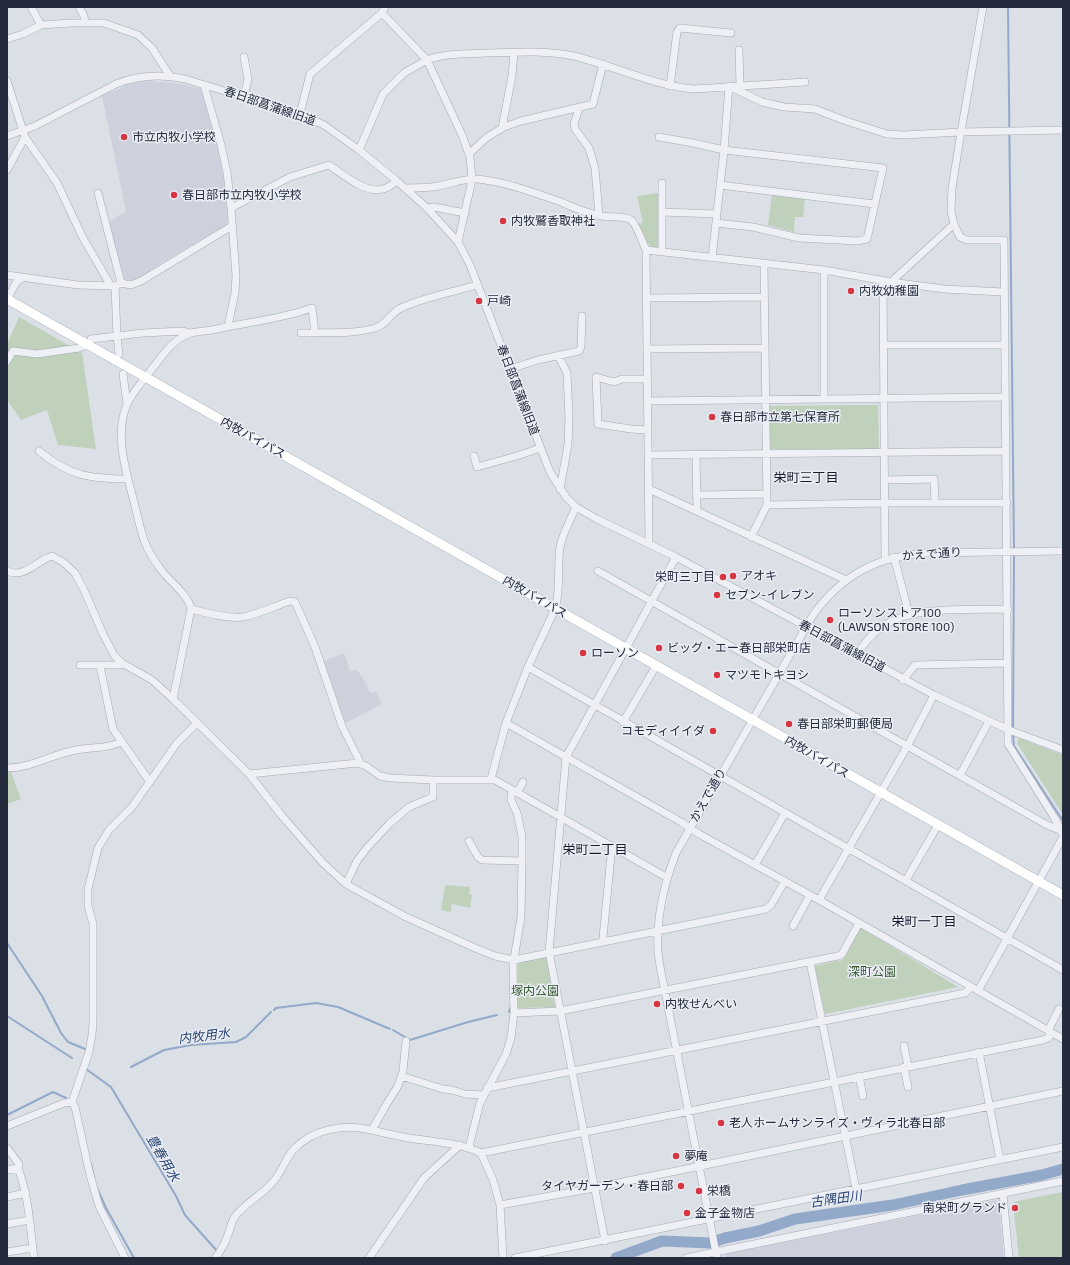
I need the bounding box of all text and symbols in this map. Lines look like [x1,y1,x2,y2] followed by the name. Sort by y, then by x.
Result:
[222,84,318,128] street label: 春日部菖蒲線旧道
[132,130,216,144] place label: 市立内牧小学校
[119,132,129,142] marker: 市立内牧小学校
[182,188,302,202] place label: 春日部市立内牧小学校
[169,190,179,200] marker: 春日部市立内牧小学校
[511,214,595,228] place label: 内牧鷲香取神社
[498,216,508,226] marker: 内牧鷲香取神社
[859,284,919,298] place label: 内牧幼稚園
[846,286,856,296] marker: 内牧幼稚園
[487,294,511,308] place label: 戸崎
[474,296,484,306] marker: 戸崎
[494,343,542,437] street label: 春日部菖蒲線旧道
[720,410,840,424] place label: 春日部市立第七保育所
[707,412,717,422] marker: 春日部市立第七保育所
[218,414,288,462] street label: 内牧バイパス
[774,470,838,486] district label: 栄町三丁目
[902,545,962,563] street label: かえで通り
[741,569,777,583] place label: アオキ
[655,570,715,584] place label: 栄町三丁目
[728,571,738,581] marker: アオキ
[718,572,728,582] marker: 栄町三丁目
[500,573,570,621] street label: 内牧バイパス
[725,588,814,602] place label: セブン-イレブン
[712,590,722,600] marker: セブン-イレブン
[838,606,954,634] place label: ローソンストア100 (LAWSON STORE 100)
[825,615,835,625] marker: ローソンストア100 (LAWSON STORE 100)
[796,617,888,675] street label: 春日部菖蒲線旧道
[667,641,811,655] place label: ビッグ・エー春日部栄町店
[654,643,664,653] marker: ビッグ・エー春日部栄町店
[591,646,639,660] place label: ローソン
[578,648,588,658] marker: ローソン
[725,668,809,682] place label: マツモトキヨシ
[712,670,722,680] marker: マツモトキヨシ
[797,717,893,731] place label: 春日部栄町郵便局
[784,719,794,729] marker: 春日部栄町郵便局
[621,724,705,738] place label: コモディイイダ
[708,726,718,736] marker: コモディイイダ
[782,733,852,781] street label: 内牧バイパス
[687,765,729,825] street label: かえで通り
[563,842,627,858] district label: 栄町二丁目
[892,914,956,930] district label: 栄町一丁目
[848,965,896,979] park label: 深町公園
[511,984,559,998] park label: 塚内公園
[665,997,737,1011] place label: 内牧せんべい
[652,999,662,1009] marker: 内牧せんべい
[177,1025,231,1047] water label: 内牧用水
[729,1116,945,1130] place label: 老人ホームサンライズ・ヴィラ北春日部
[716,1118,726,1128] marker: 老人ホームサンライズ・ヴィラ北春日部
[143,1132,183,1184] water label: 豊春用水
[684,1149,708,1163] place label: 夢庵
[671,1151,681,1161] marker: 夢庵
[541,1179,673,1193] place label: タイヤガーデン・春日部
[676,1181,686,1191] marker: タイヤガーデン・春日部
[707,1184,731,1198] place label: 栄橋
[694,1186,704,1196] marker: 栄橋
[809,1188,863,1210] water label: 古隅田川
[923,1201,1007,1215] place label: 南栄町グランド
[1010,1203,1020,1213] marker: 南栄町グランド
[695,1206,755,1220] place label: 金子金物店
[682,1208,692,1218] marker: 金子金物店

